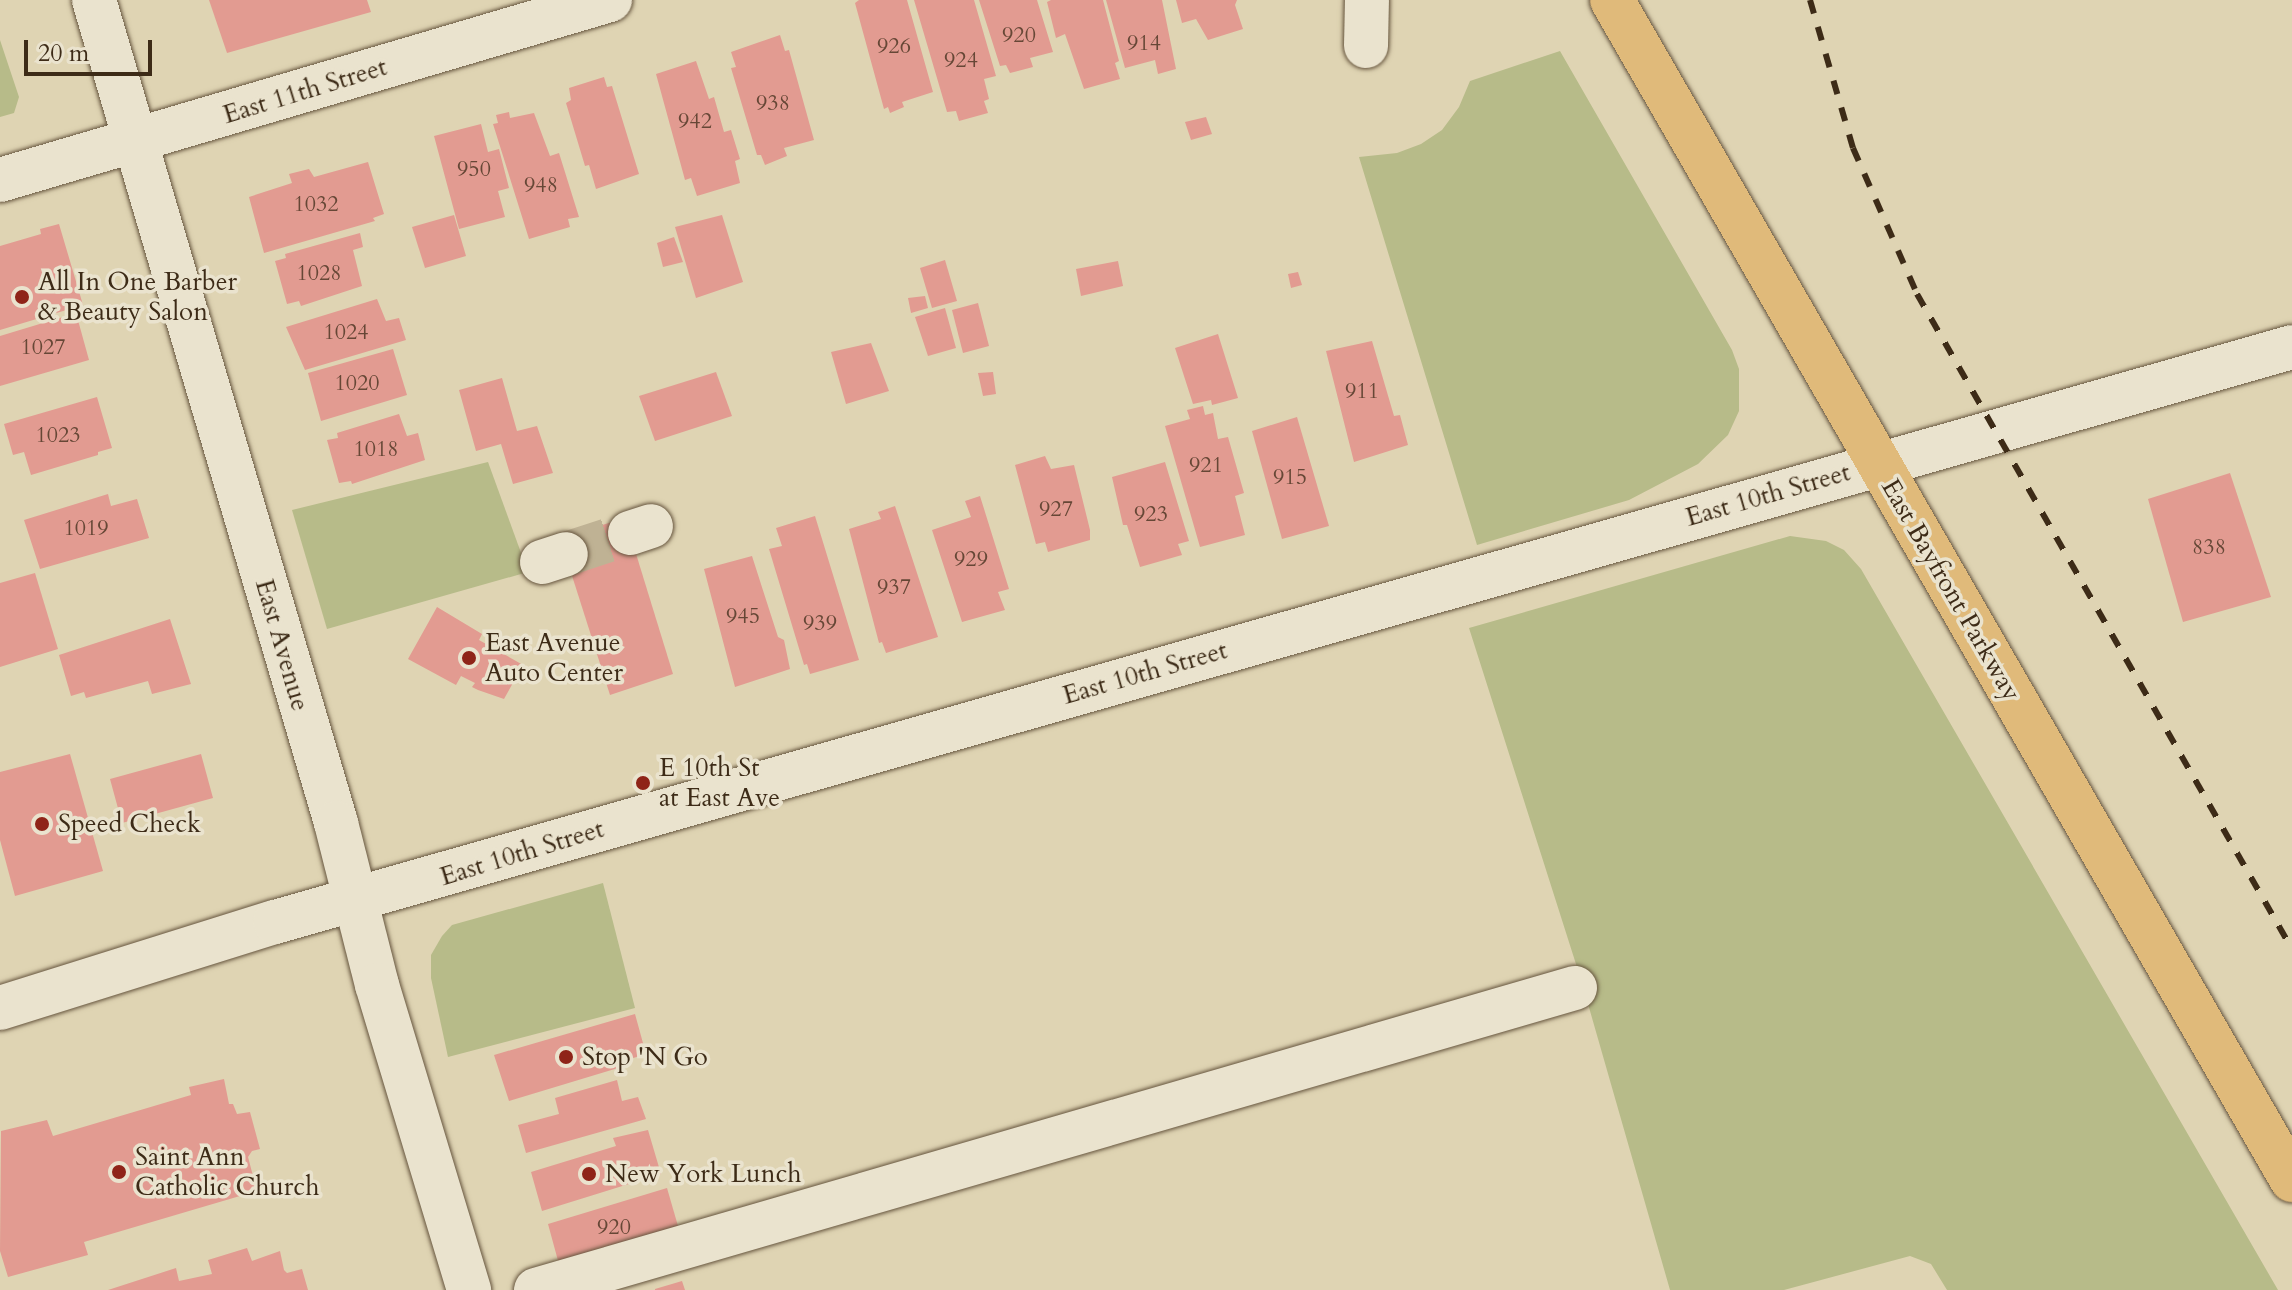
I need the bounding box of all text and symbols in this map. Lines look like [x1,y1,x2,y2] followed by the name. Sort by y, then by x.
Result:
[1002,23,1036,49] house number: 920
[28,24,156,74] scale bar
[1127,31,1161,57] house number: 914
[877,34,911,60] house number: 926
[38,37,89,70] text: 20 m
[944,48,978,74] house number: 924
[219,51,391,131] street label: East 11th Street
[756,91,790,117] house number: 938
[678,109,712,135] house number: 942
[457,157,491,183] house number: 950
[524,173,558,199] house number: 948
[293,192,339,218] house number: 1032
[296,261,342,287] house number: 1028
[38,266,237,328] place label: All In One Barber & Beauty Salon
[13,288,31,306] marker: All In One Barber & Beauty Salon
[323,320,369,346] house number: 1024
[20,335,66,361] house number: 1027
[334,371,380,397] house number: 1020
[1345,379,1379,405] house number: 911
[35,423,81,449] house number: 1023
[353,437,399,463] house number: 1018
[1189,453,1223,479] house number: 921
[1682,457,1854,533] street label: East 10th Street
[1273,465,1307,491] house number: 915
[1875,473,2027,707] street label: East Bayfront Parkway
[1039,497,1073,523] house number: 927
[1134,502,1168,528] house number: 923
[63,516,109,542] house number: 1019
[2192,535,2226,561] house number: 838
[954,547,988,573] house number: 929
[877,575,911,601] house number: 937
[248,576,316,714] street label: East Avenue
[726,604,760,630] house number: 945
[803,611,837,637] house number: 939
[485,627,623,688] place label: East Avenue Auto Center
[1059,635,1231,711] street label: East 10th Street
[460,649,478,667] marker: East Avenue Auto Center
[659,752,780,814] place label: E 10th St at East Ave
[634,774,652,792] marker: E 10th St at East Ave
[58,808,201,840] place label: Speed Check
[436,813,608,893] street label: East 10th Street
[33,815,51,833] marker: Speed Check
[582,1041,708,1073] place label: Stop 'N Go
[557,1048,575,1066] marker: Stop 'N Go
[135,1141,319,1202] place label: Saint Ann Catholic Church
[605,1158,802,1190] place label: New York Lunch
[110,1163,128,1181] marker: Saint Ann Catholic Church
[580,1165,598,1183] marker: New York Lunch
[597,1215,631,1241] house number: 920

